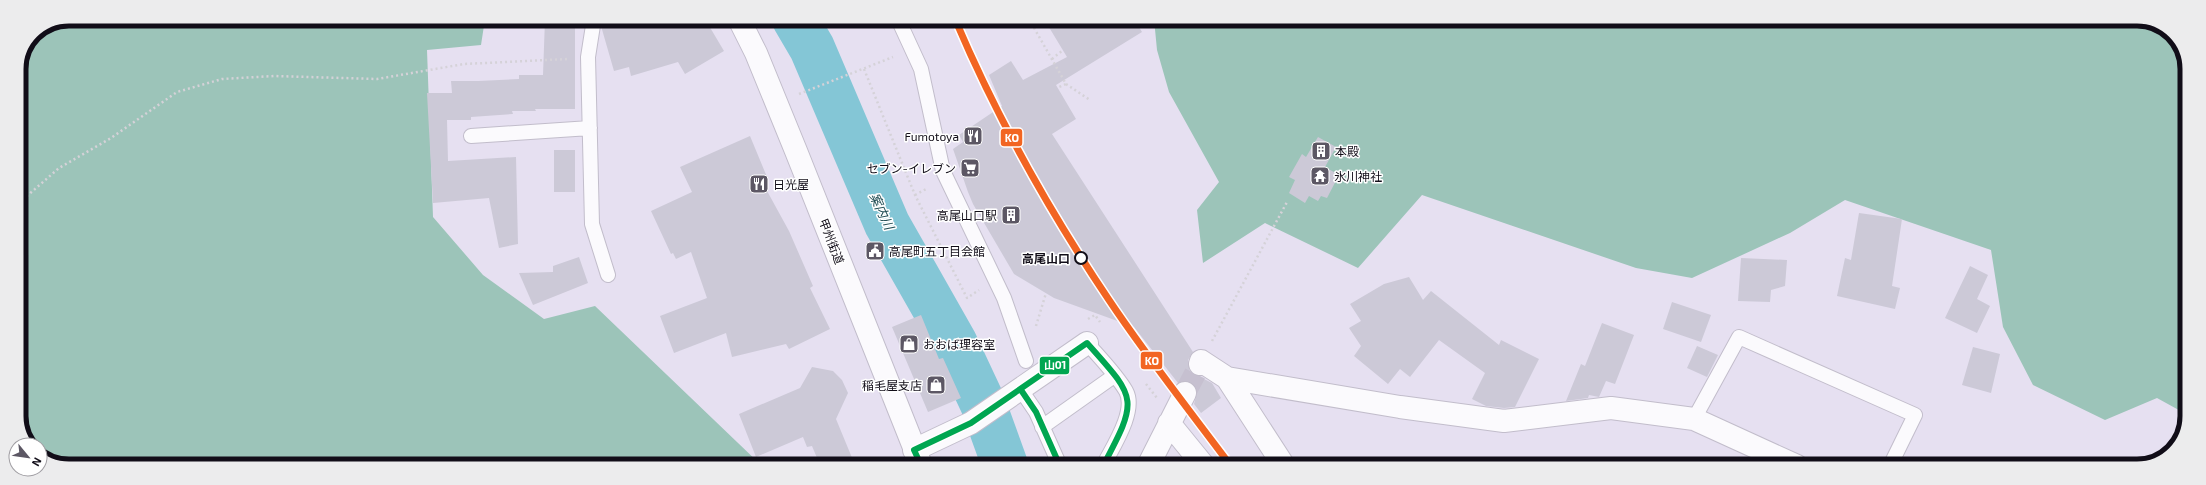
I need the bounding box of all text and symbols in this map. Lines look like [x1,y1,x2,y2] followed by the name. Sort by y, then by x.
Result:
[962,125,984,147] restaurant icon: Fumotoya
[1000,128,1023,147] line badge: KO
[904,129,959,143] place label: Fumotoya
[1005,131,1020,144] text: KO
[1310,140,1332,162] building icon: 本殿
[1335,144,1359,158] place label: 本殿
[959,157,981,179] supermarket icon: セブン-イレブン
[867,161,956,175] place label: セブン-イレブン
[1309,165,1331,187] temple icon: 氷川神社
[1334,169,1382,183] place label: 氷川神社
[748,173,770,195] restaurant icon: 日光屋
[773,177,809,191] place label: 日光屋
[867,190,898,234] water label: 案内川
[1000,204,1022,226] building icon: 高尾山口駅
[937,208,997,222] place label: 高尾山口駅
[817,216,847,266] street label: 甲州街道
[864,240,886,262] public building icon: 高尾町五丁目会館
[889,244,985,258] place label: 高尾町五丁目会館
[1022,251,1070,265] place label: 高尾山口
[1074,251,1088,265] marker: 高尾山口
[898,333,920,355] shop icon: おおば理容室
[923,337,995,351] place label: おおば理容室
[1140,351,1163,370] line badge: KO
[1145,354,1160,367] text: KO
[1039,356,1070,375] line badge: 山01
[1044,358,1066,371] text: 山01
[925,374,947,396] shop icon: 稲毛屋支店
[862,378,922,392] place label: 稲毛屋支店
[8,437,48,477] north arrow
[30,455,45,469] text: N

